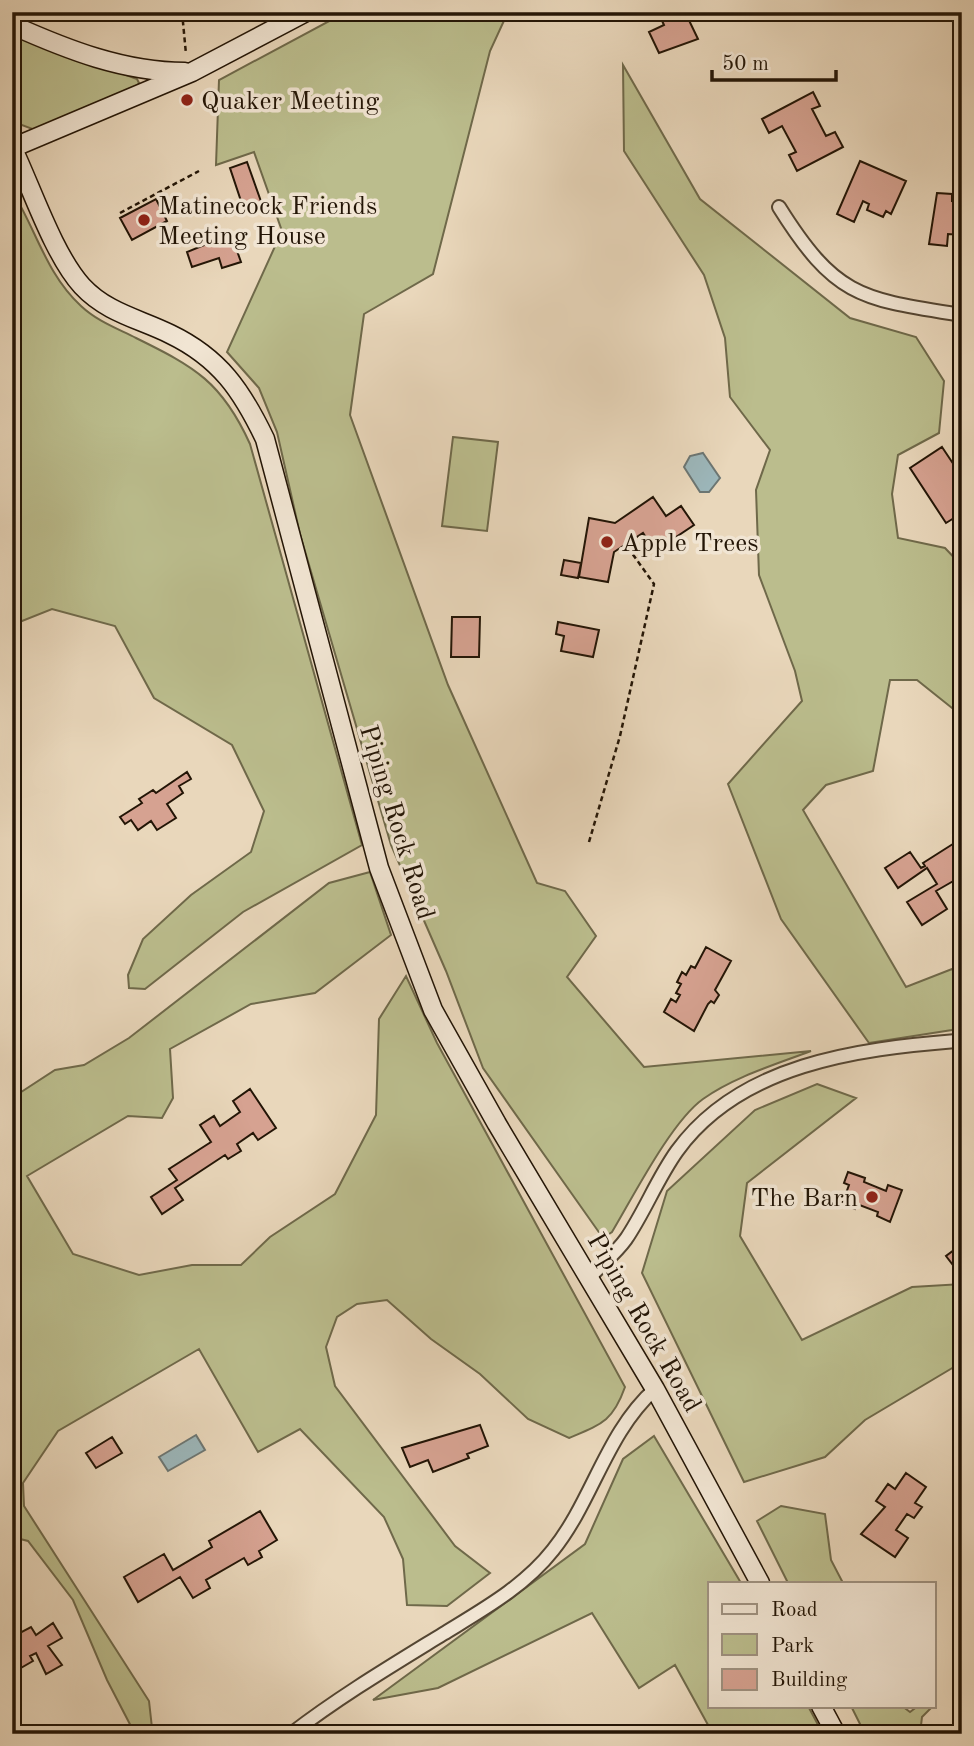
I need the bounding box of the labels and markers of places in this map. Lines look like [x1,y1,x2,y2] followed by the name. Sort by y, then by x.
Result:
[201,89,379,115] place label: Quaker Meeting
[179,92,195,108] marker: Quaker Meeting
[158,194,377,250] place label: Matinecock Friends Meeting House
[136,212,152,228] marker: Matinecock Friends Meeting House
[621,531,759,557] place label: Apple Trees
[599,534,615,550] marker: Apple Trees
[751,1186,858,1212] place label: The Barn
[864,1189,880,1205] marker: The Barn

